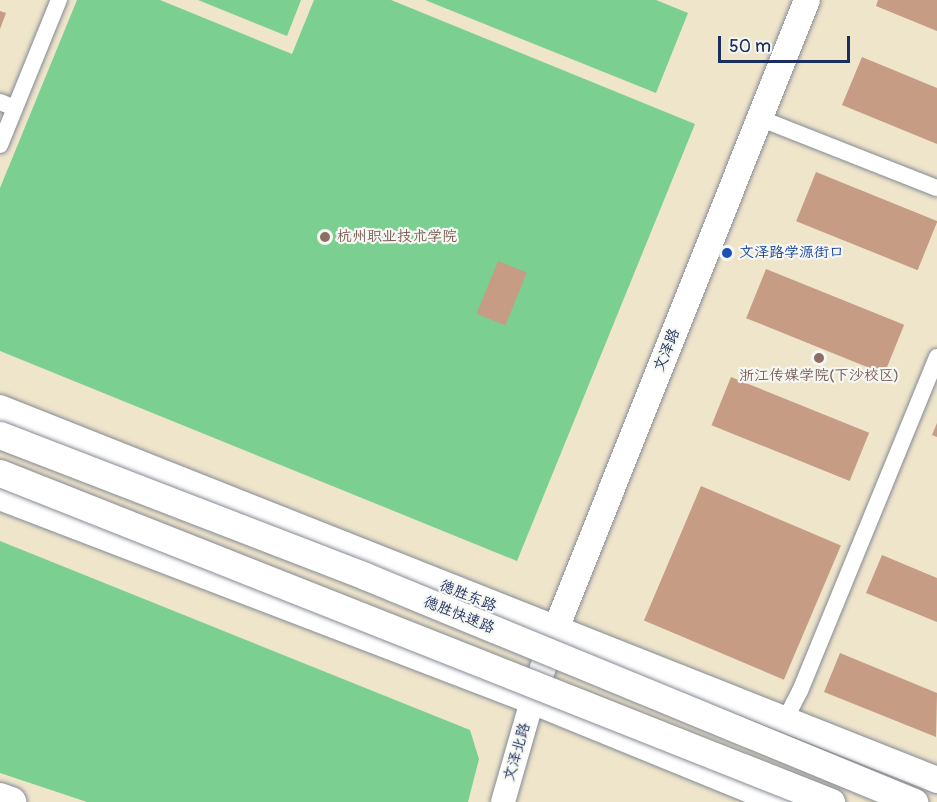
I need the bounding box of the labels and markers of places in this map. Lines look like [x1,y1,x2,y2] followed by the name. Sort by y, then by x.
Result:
[337,228,457,246] place label: 杭州职业技术学院
[318,230,332,244] marker: 杭州职业技术学院
[739,244,844,262] place label: 文泽路学源街口
[720,246,734,260] marker: 文泽路学源街口
[812,351,826,365] marker: 浙江传媒学院(下沙校区)
[739,367,899,385] place label: 浙江传媒学院(下沙校区)

